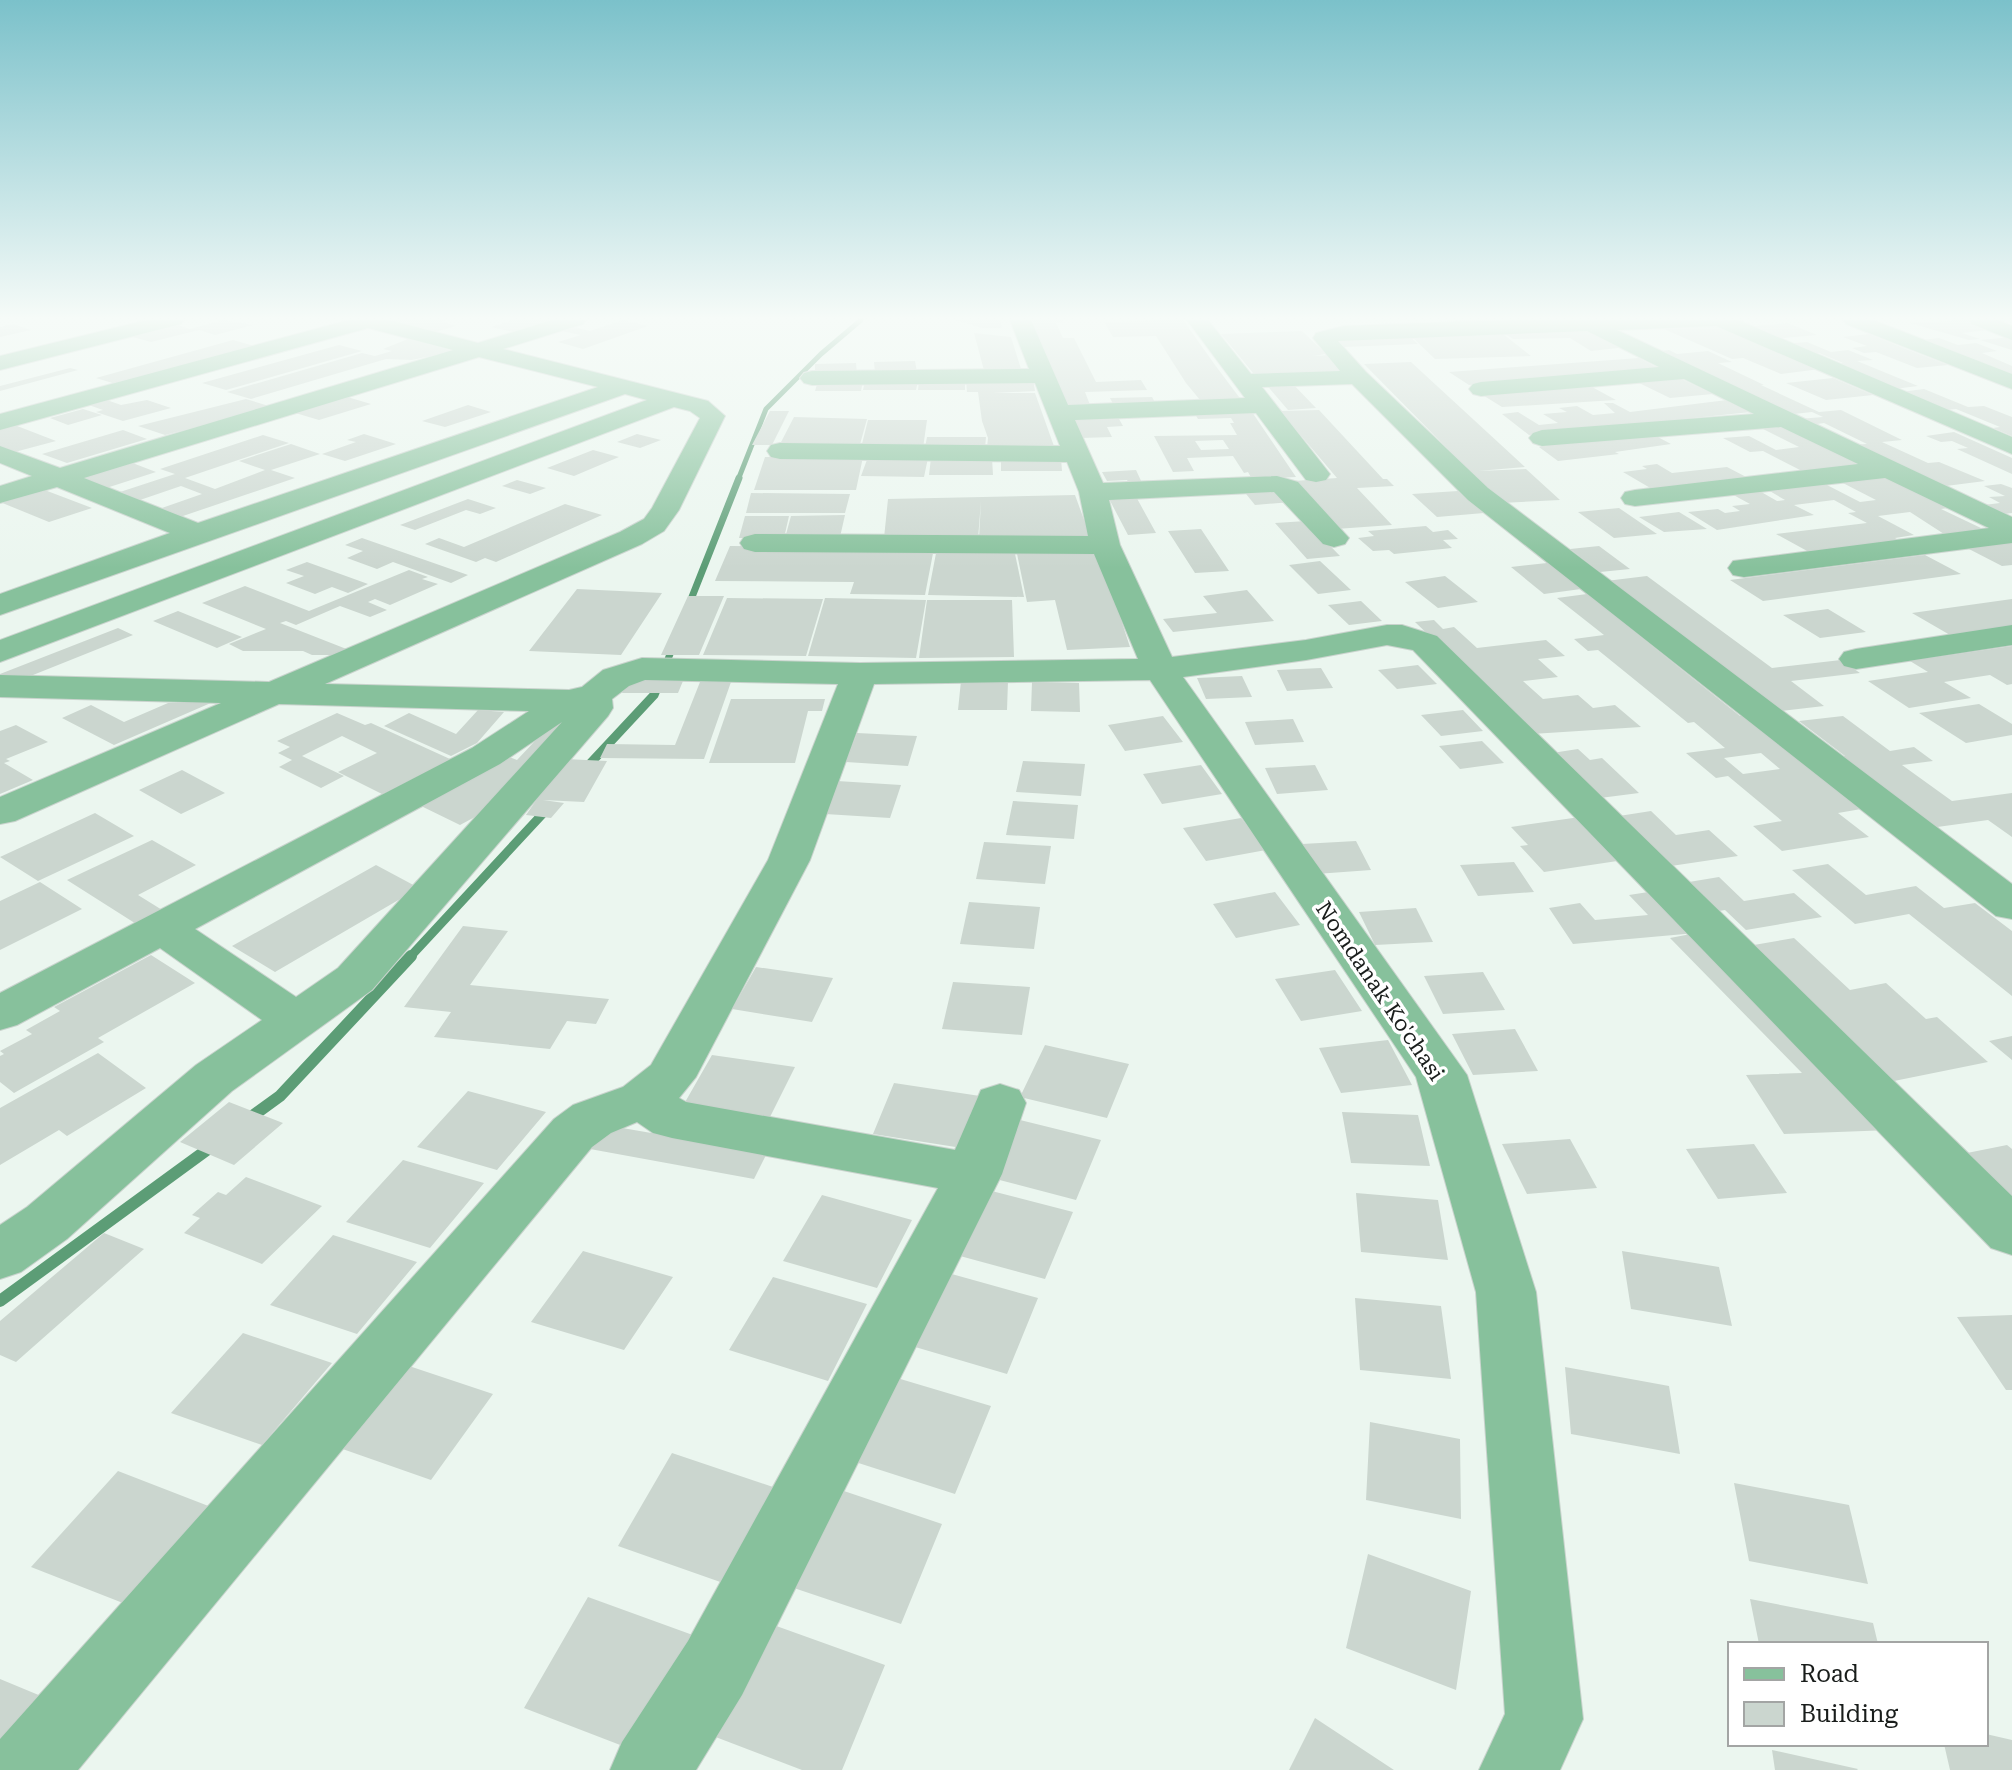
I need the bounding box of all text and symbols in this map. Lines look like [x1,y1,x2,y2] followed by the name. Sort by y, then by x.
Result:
[1311,897,1449,1085] street label: Nomdanak Ko'chasi
[1728,1642,1988,1746] legend
[1800,1660,1859,1688] text: Road
[1800,1700,1898,1728] text: Building

